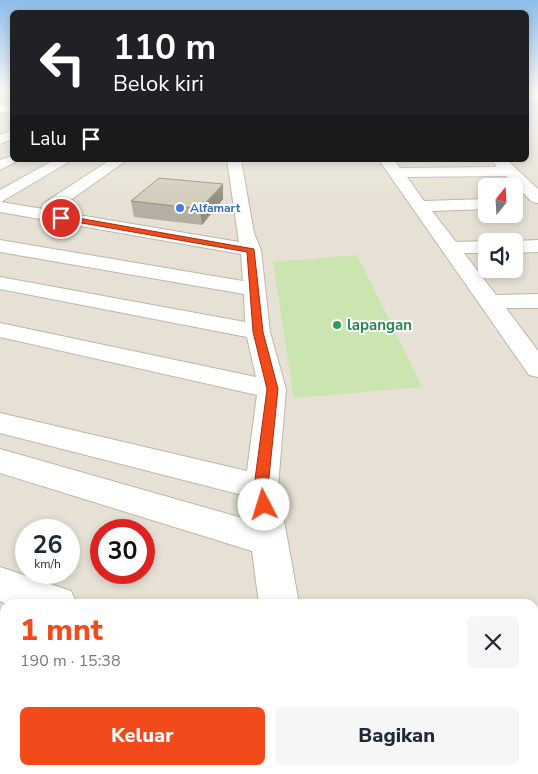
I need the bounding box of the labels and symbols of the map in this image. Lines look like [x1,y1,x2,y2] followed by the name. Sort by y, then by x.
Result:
[478,178,522,222] north arrow
[40,197,82,239] pin
[190,200,241,216] place label: Alfamart
[174,202,186,214] marker: Alfamart
[347,315,412,335] place label: lapangan
[331,319,343,331] marker: lapangan
[237,478,289,530] position arrow
[90,519,155,584] speed limit sign: 30

